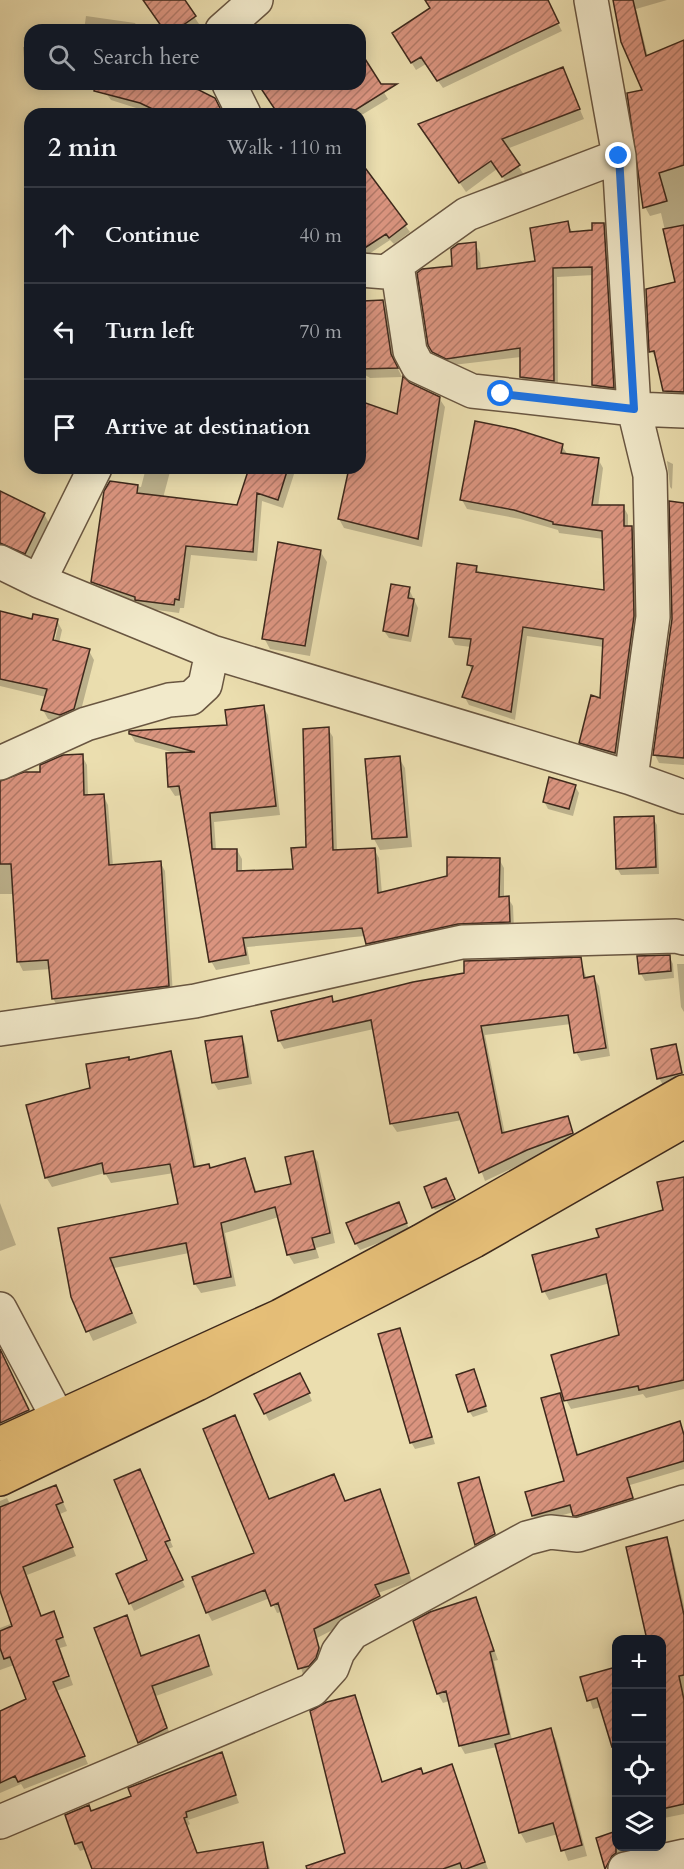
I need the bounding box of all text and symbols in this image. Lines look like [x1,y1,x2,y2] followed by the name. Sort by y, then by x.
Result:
[24,24,366,90] search box
[45,41,78,74] icon: search
[93,42,200,72] text: Search here
[48,130,117,165] text: 2 min
[227,134,342,161] text: Walk · 110 m
[605,142,631,168] route end
[48,219,81,252] icon: ahead
[105,220,200,250] text: Continue
[299,222,342,249] text: 40 m
[48,315,81,348] icon: left
[105,316,194,346] text: Turn left
[299,318,342,345] text: 70 m
[487,380,513,406] route start
[48,411,81,444] icon: arrive
[105,412,310,442] text: Arrive at destination
[612,1635,666,1851] map controls
[612,1635,666,1689] button: +
[612,1689,666,1743] button: −
[612,1743,666,1797] button: locate
[612,1797,666,1851] button: layers

